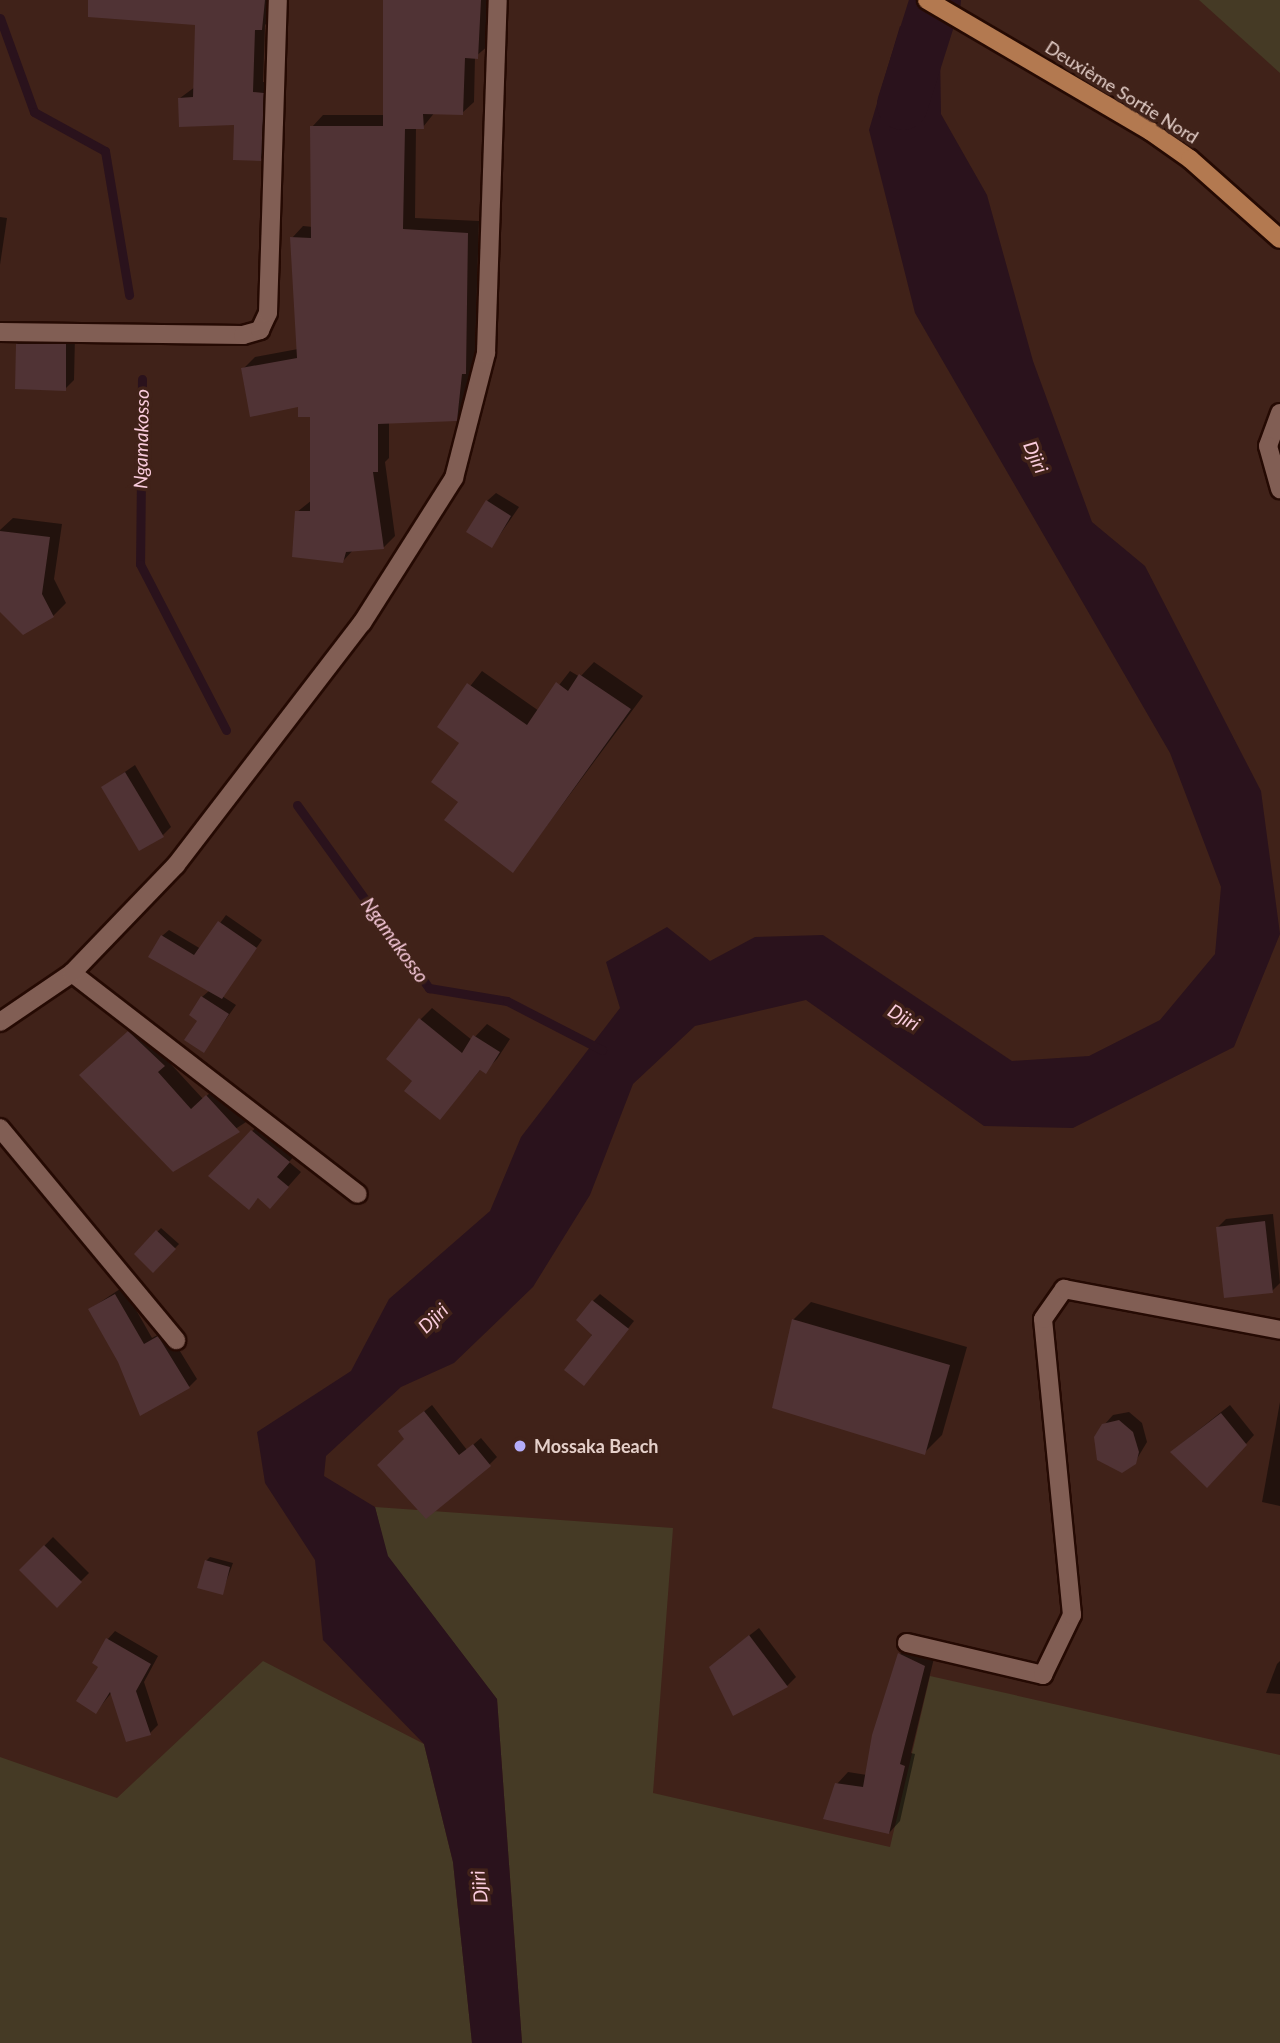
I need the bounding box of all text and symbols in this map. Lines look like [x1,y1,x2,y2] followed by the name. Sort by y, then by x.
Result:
[1041,36,1203,148] street label: Deuxième Sortie Nord
[129,389,153,489] water label: Ngamakosso
[1019,437,1053,477] water label: Djiri
[356,893,434,987] water label: Ngamakosso
[884,999,924,1035] water label: Djiri
[413,1298,453,1338] water label: Djiri
[534,1435,658,1457] place label: Mossaka Beach
[512,1438,528,1454] marker: Mossaka Beach
[466,1869,492,1905] water label: Djiri

